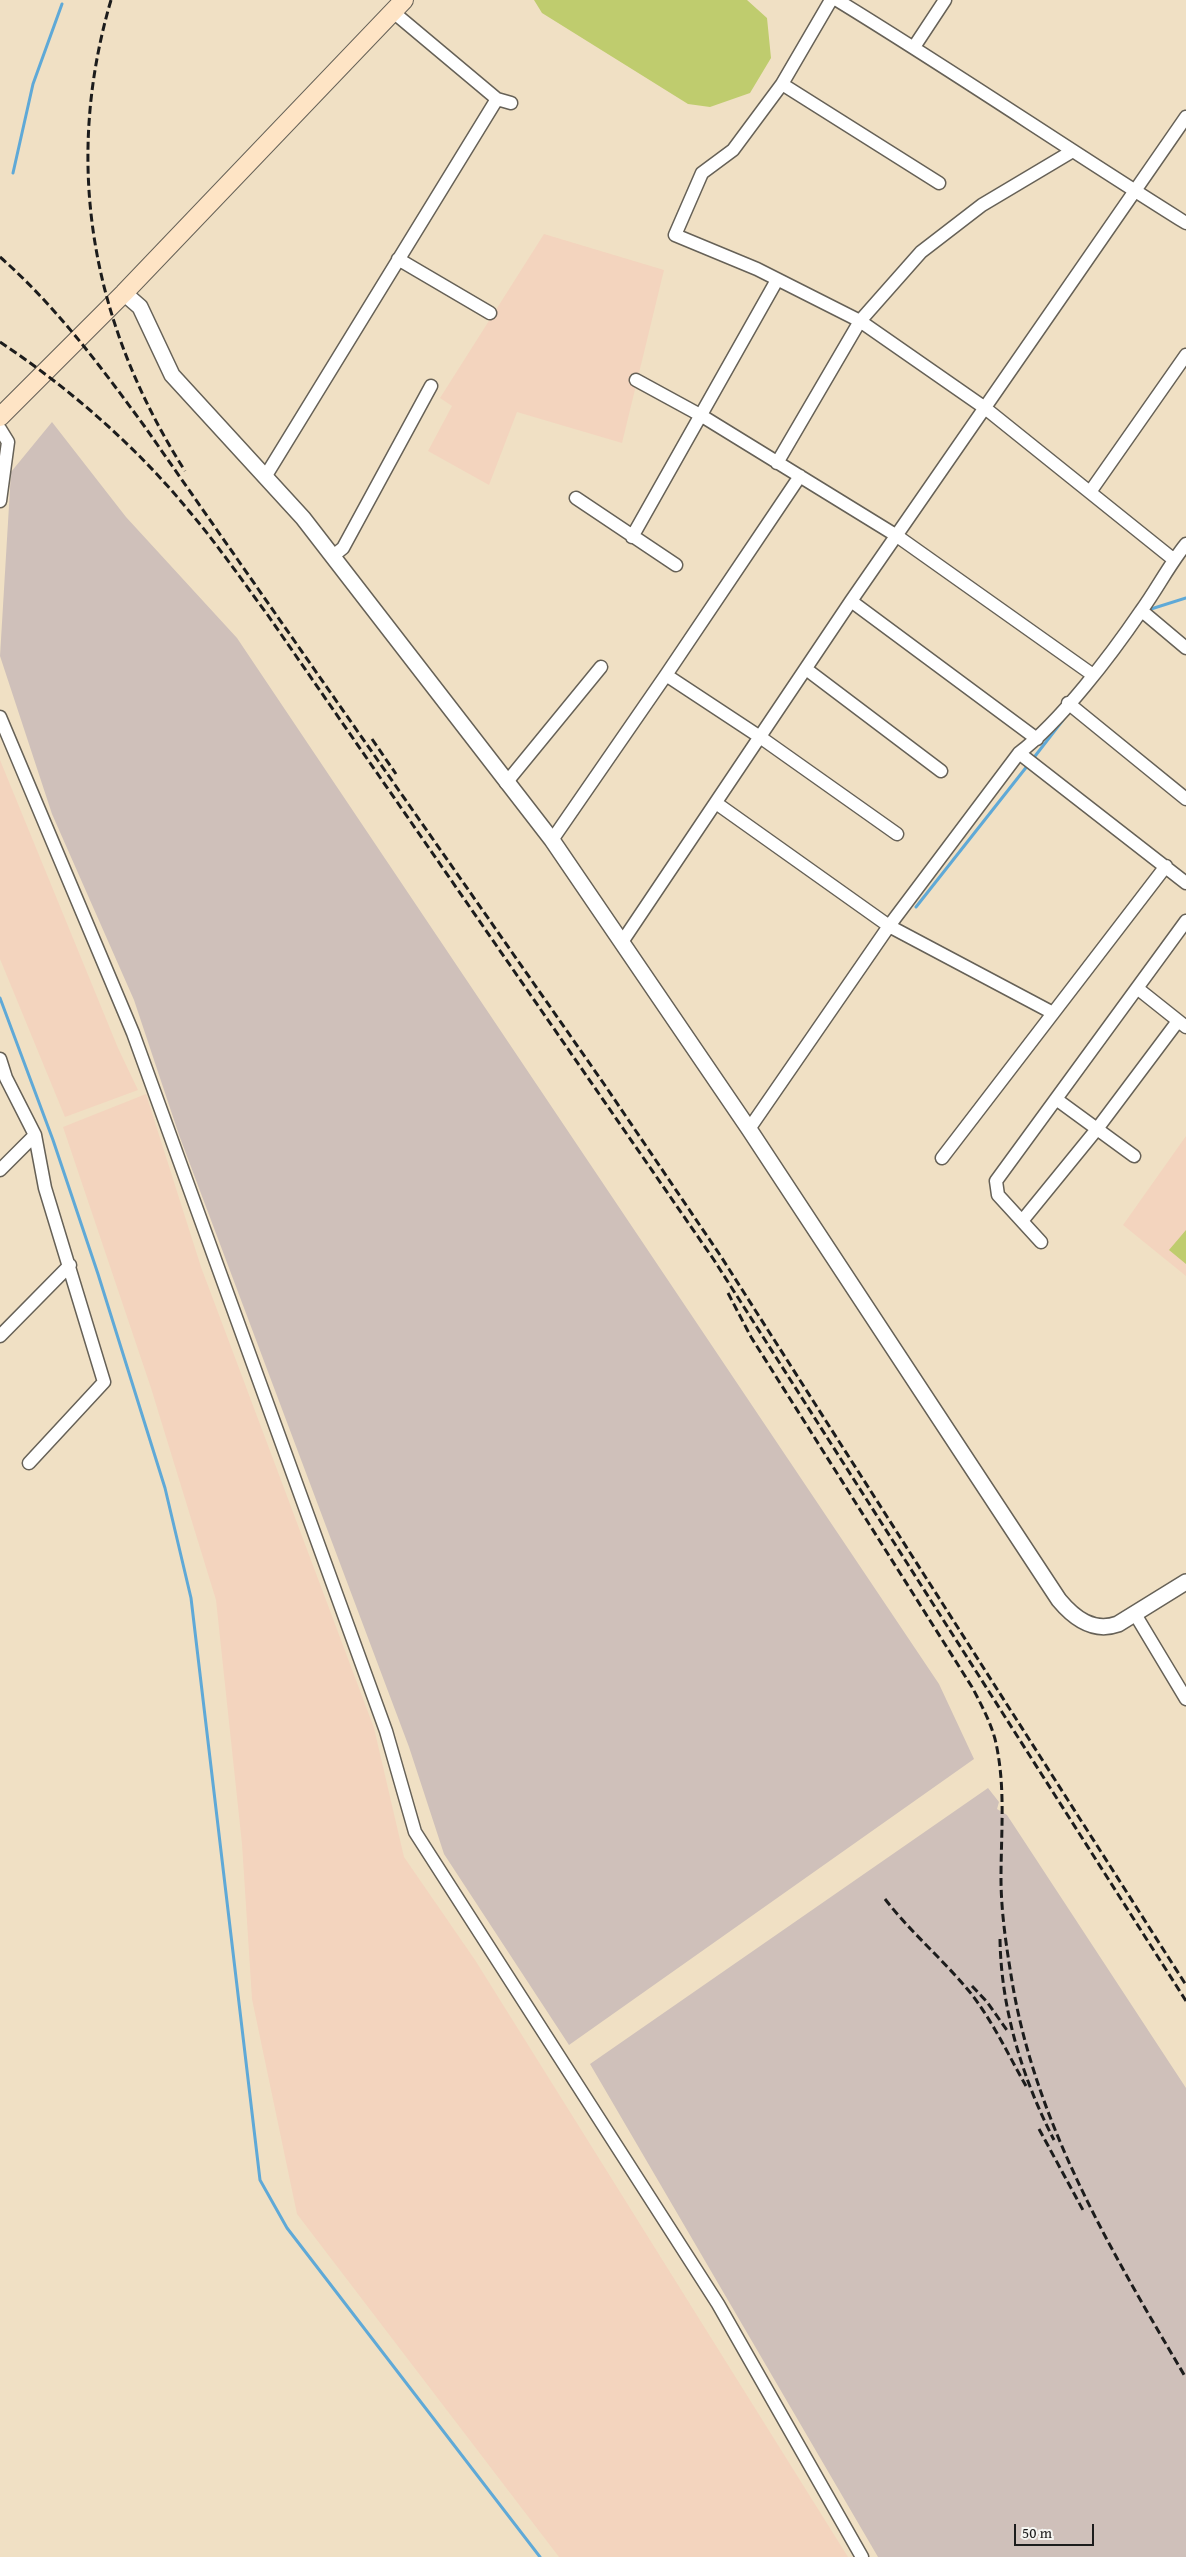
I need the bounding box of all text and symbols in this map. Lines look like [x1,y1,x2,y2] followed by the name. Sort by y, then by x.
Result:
[1016,2514,1096,2546] scale bar
[1022,2522,1052,2543] text: 50 m

